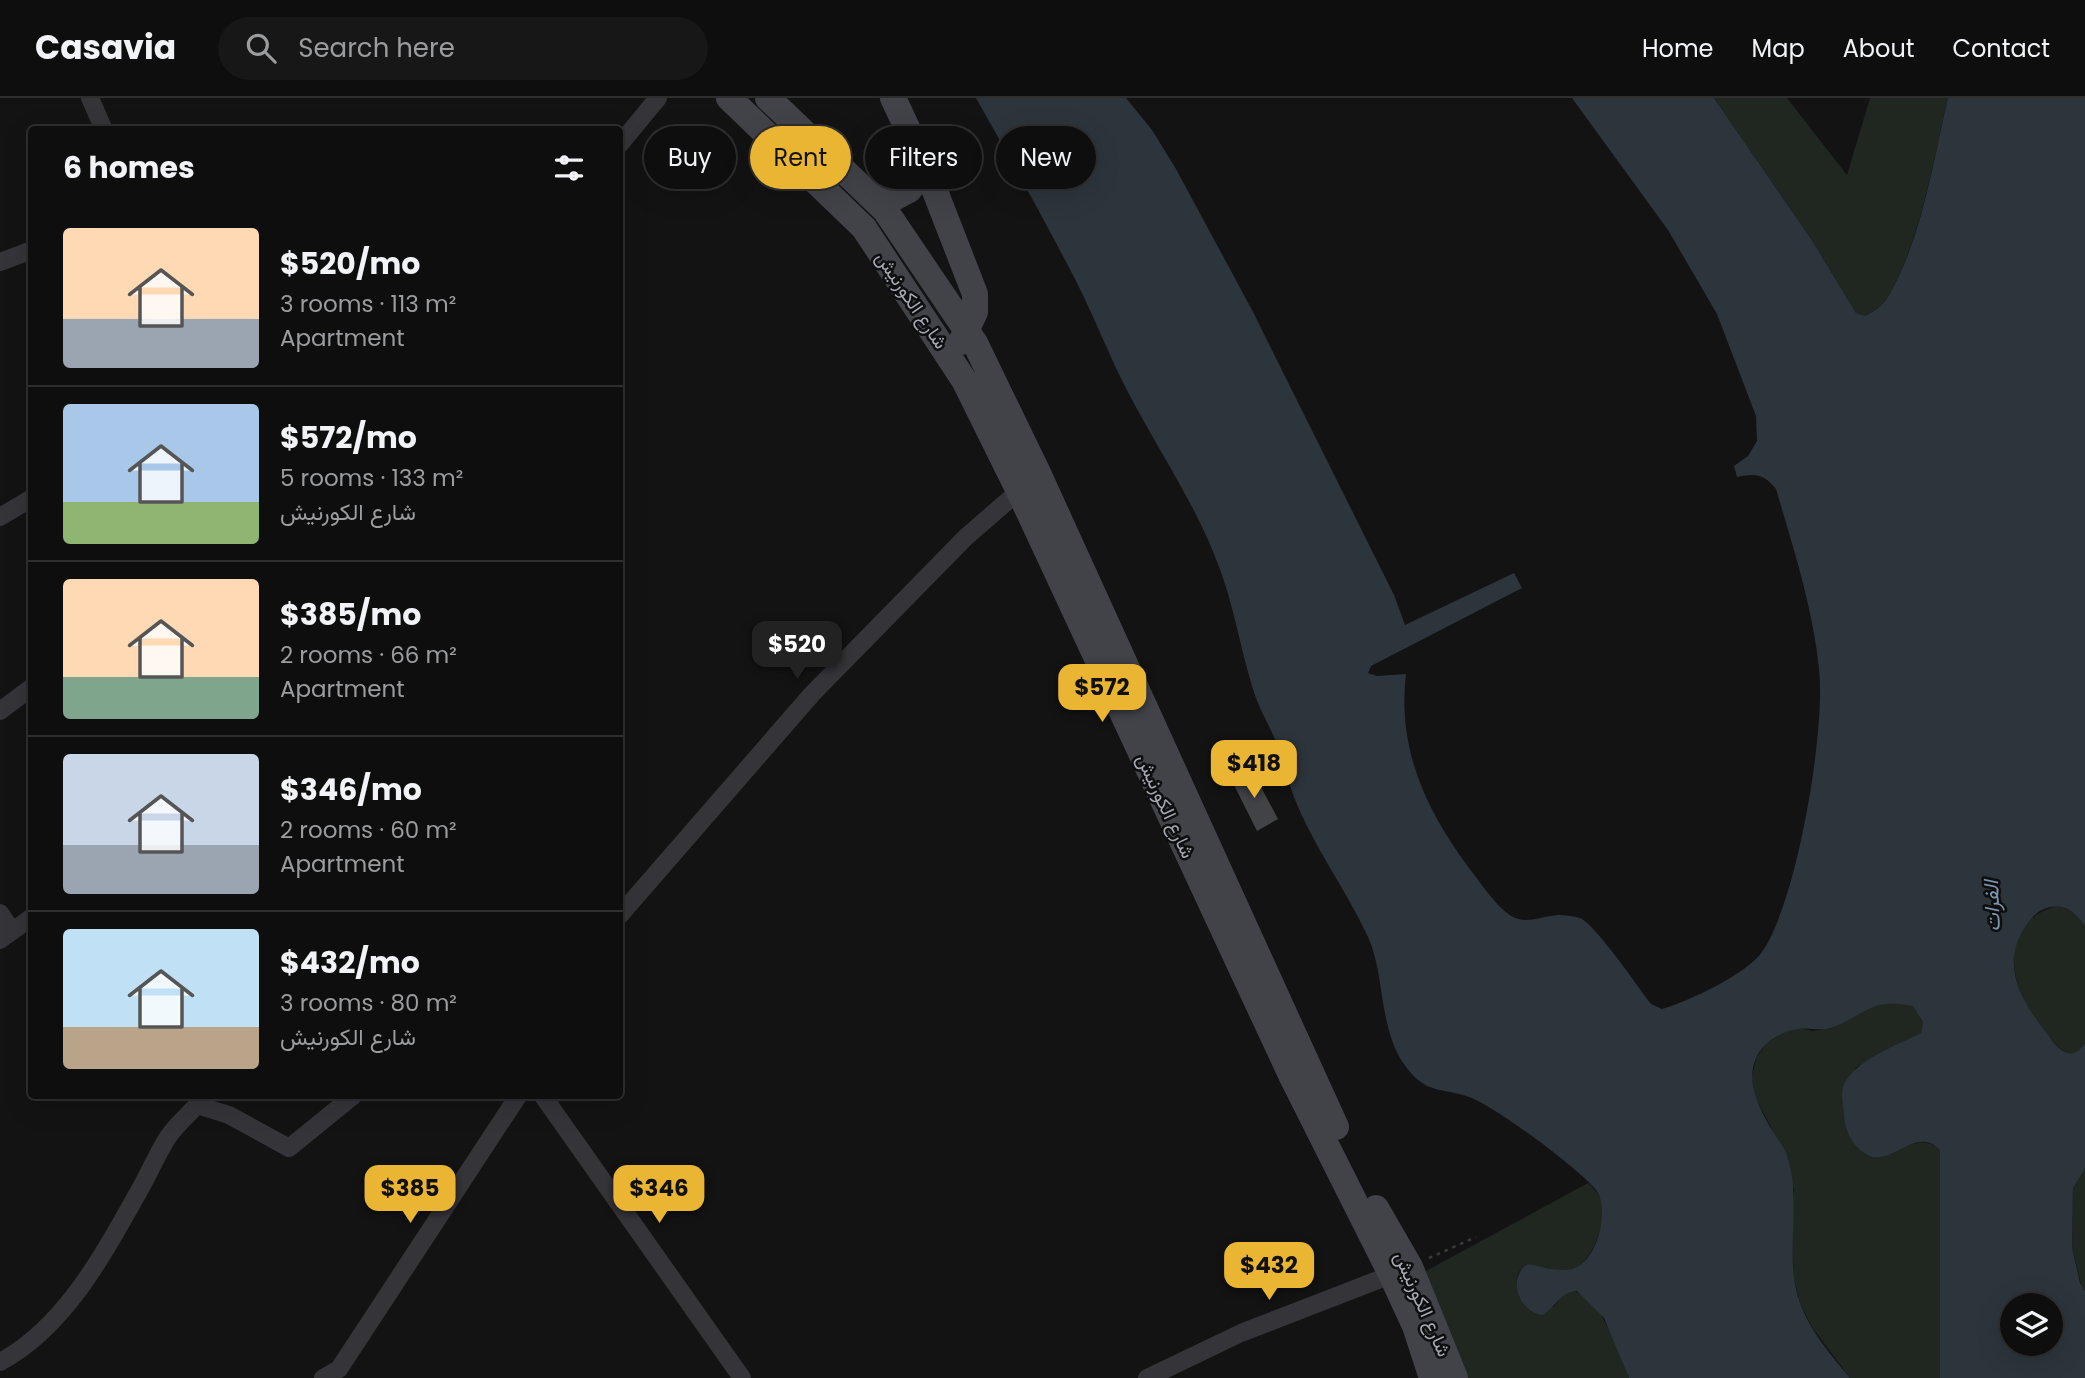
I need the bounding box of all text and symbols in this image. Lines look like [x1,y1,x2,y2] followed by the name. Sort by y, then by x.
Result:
[218,17,708,80] search box
[35,24,176,71] text: Casavia
[242,29,280,67] icon: search
[298,30,455,66] text: Search here
[1642,32,1714,65] text: Home
[1752,32,1805,65] text: Map
[1843,32,1914,65] text: About
[1952,32,2050,65] text: Contact
[644,126,736,189] chip: Buy
[750,126,851,189] chip: Rent
[865,126,982,189] chip: Filters
[996,126,1096,189] chip: New
[63,146,195,189] text: 6 homes
[550,149,588,187] icon: filters
[280,242,420,285] text: $520/mo
[869,246,954,354] street label: شارع الكورنيش
[119,256,203,340] icon: home
[280,288,456,320] text: 3 rooms · 113 m²
[280,322,405,354] text: Apartment
[280,416,417,459] text: $572/mo
[119,432,203,516] icon: home
[280,462,463,494] text: 5 rooms · 133 m²
[280,496,416,528] text: شارع الكورنيش
[280,593,421,636] text: $385/mo
[119,607,203,691] icon: home
[756,622,838,681] pin: $520
[768,628,826,660] text: $520
[280,639,457,671] text: 2 rooms · 66 m²
[1061,664,1143,724] pin: $572
[1074,671,1130,703] text: $572
[280,673,405,705] text: Apartment
[1213,740,1295,800] pin: $418
[1227,747,1281,779] text: $418
[1130,750,1202,863] street label: شارع الكورنيش
[280,768,422,811] text: $346/mo
[119,782,203,866] icon: home
[280,814,457,846] text: 2 rooms · 60 m²
[280,848,405,880] text: Apartment
[1976,878,2007,932] water label: الفرات
[280,941,420,984] text: $432/mo
[119,957,203,1041] icon: home
[280,987,457,1019] text: 3 rooms · 80 m²
[280,1021,416,1053] text: شارع الكورنيش
[369,1166,451,1225] pin: $385
[618,1166,700,1225] pin: $346
[381,1172,439,1204] text: $385
[629,1172,689,1204] text: $346
[1228,1242,1310,1302] pin: $432
[1387,1247,1458,1361] street label: شارع الكورنيش
[1240,1249,1298,1281] text: $432
[2000,1293,2063,1356] map controls
[2000,1293,2063,1356] button: layers

